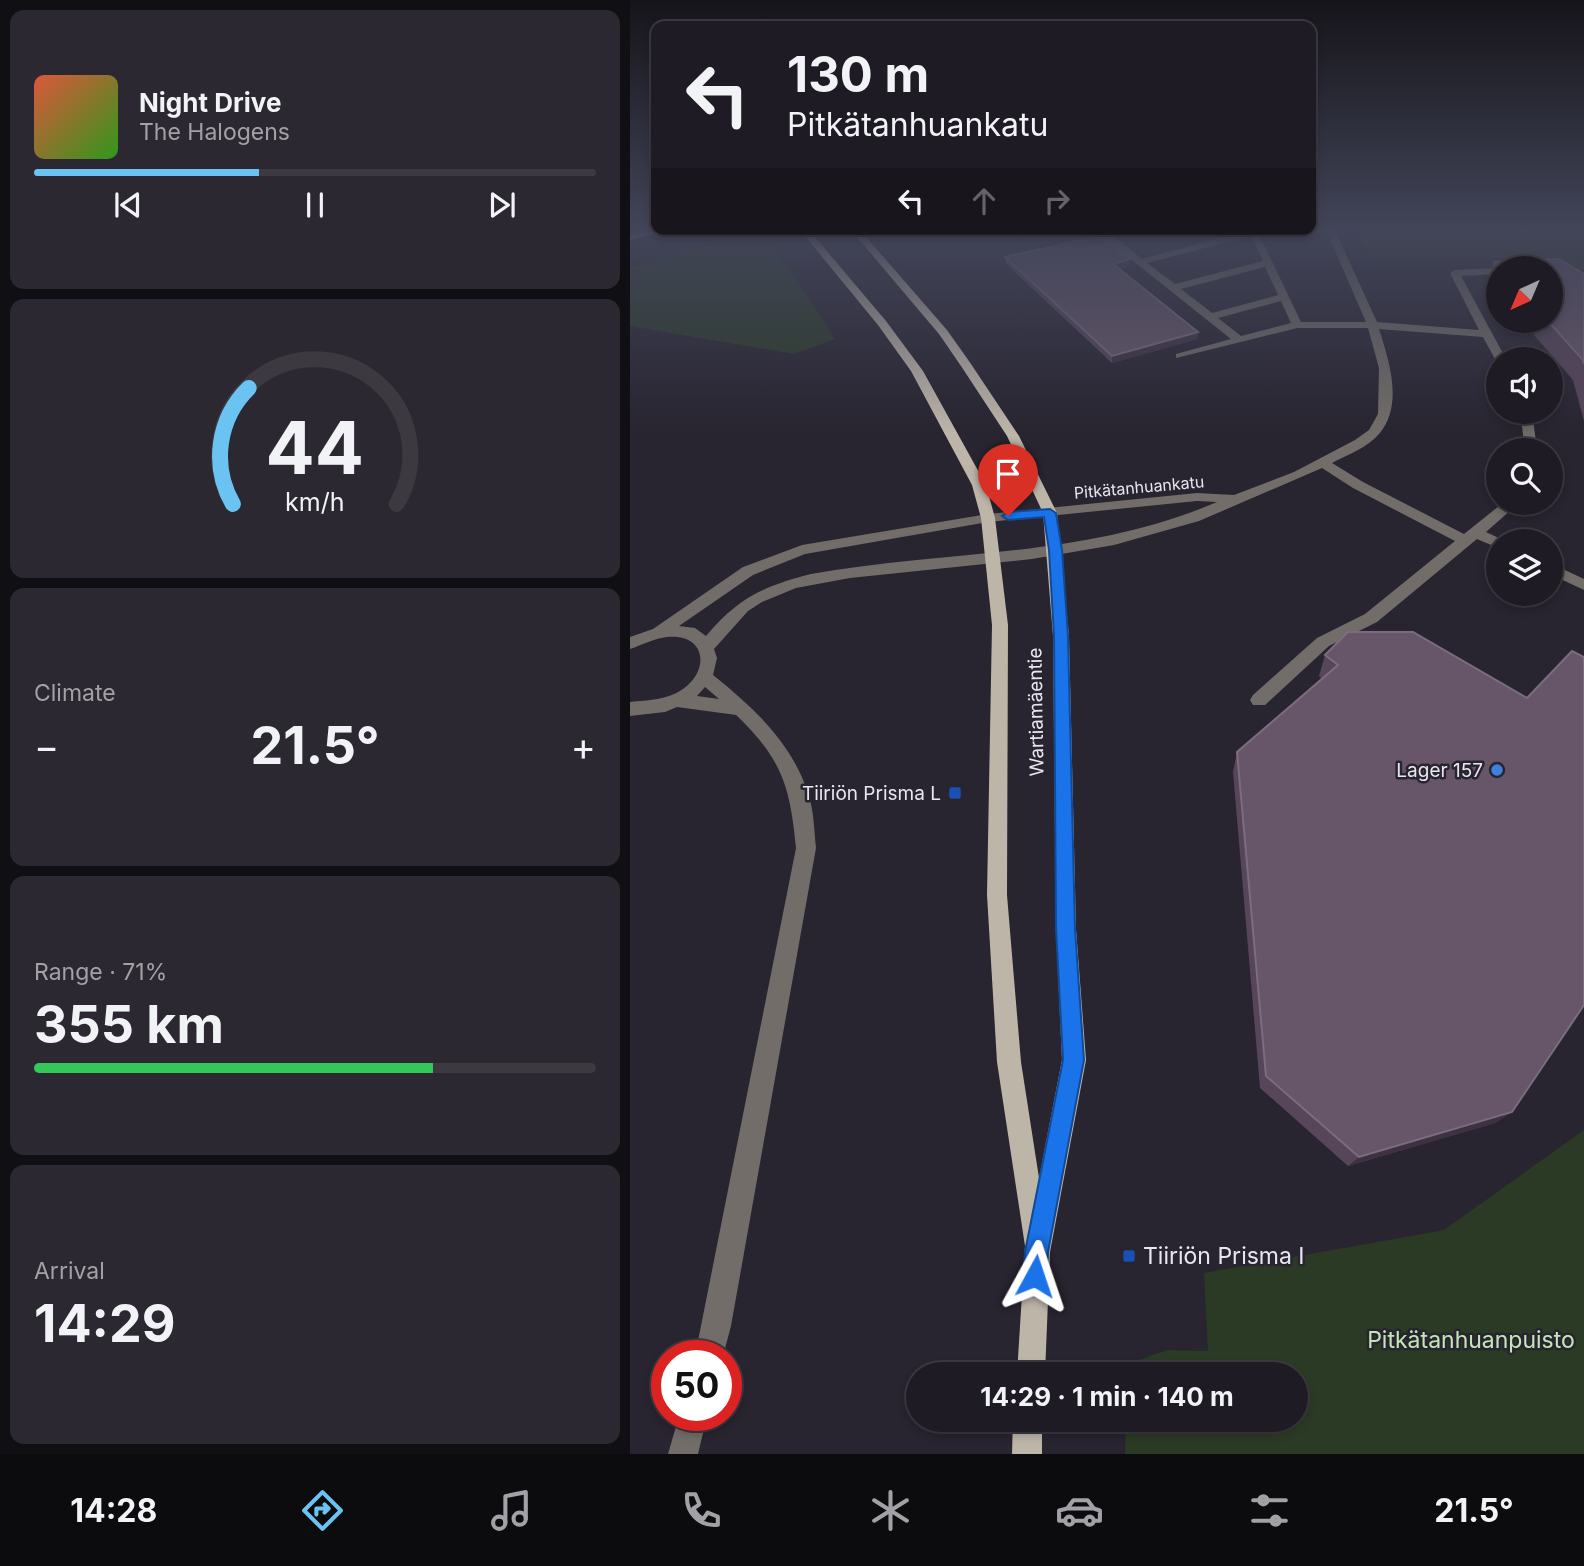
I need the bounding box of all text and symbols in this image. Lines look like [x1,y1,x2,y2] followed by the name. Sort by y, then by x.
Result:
[787,45,929,104] text: 130 m
[672,49,763,140] icon: left
[139,87,281,118] text: Night Drive
[787,105,1048,144] text: Pitkätanhuankatu
[139,118,290,146] text: The Halogens
[892,182,930,220] icon: left
[965,182,1003,220] icon: ahead
[1038,182,1076,220] icon: right
[109,186,147,224] icon: previous
[296,186,334,224] icon: pause
[483,186,521,224] icon: next
[1486,256,1563,332] north arrow
[1486,256,1563,606] map controls
[1486,347,1563,424] button: sound
[266,404,364,493] text: 44
[1486,438,1563,515] button: search
[978,444,1038,516] pin
[989,455,1027,493] icon: arrive
[1073,471,1205,503] street label: Pitkätanhuankatu
[285,487,345,517] text: km/h
[1486,529,1563,606] button: layers
[1023,647,1049,777] street label: Wartiamäentie
[34,679,116,707] text: Climate
[250,714,380,777] text: 21.5°
[34,723,59,769] text: −
[571,723,596,769] text: +
[1396,759,1483,782] place label: Lager 157
[1489,762,1505,778] marker: Lager 157
[802,782,941,805] place label: Tiiriön Prisma L
[947,785,963,801] marker: Tiiriön Prisma L
[34,958,167,986] text: Range · 71%
[34,993,224,1056] text: 355 km
[998,1239,1072,1313] position arrow
[1143,1242,1305,1270] place label: Tiiriön Prisma I
[1121,1248,1137,1264] marker: Tiiriön Prisma I
[34,1257,105,1285] text: Arrival
[34,1292,175,1355] text: 14:29
[1367,1326,1575,1354] park label: Pitkätanhuanpuisto
[651,1340,742,1431] speed limit sign: 50
[980,1381,1234,1412] text: 14:29 · 1 min · 140 m
[298,1486,347,1535] icon: directions
[487,1486,536,1535] icon: music
[677,1486,726,1535] icon: phone
[866,1486,915,1535] icon: climate
[1055,1486,1104,1535] icon: car
[1245,1486,1294,1535] icon: filters
[70,1491,157,1530] text: 14:28
[1434,1491,1514,1530] text: 21.5°

